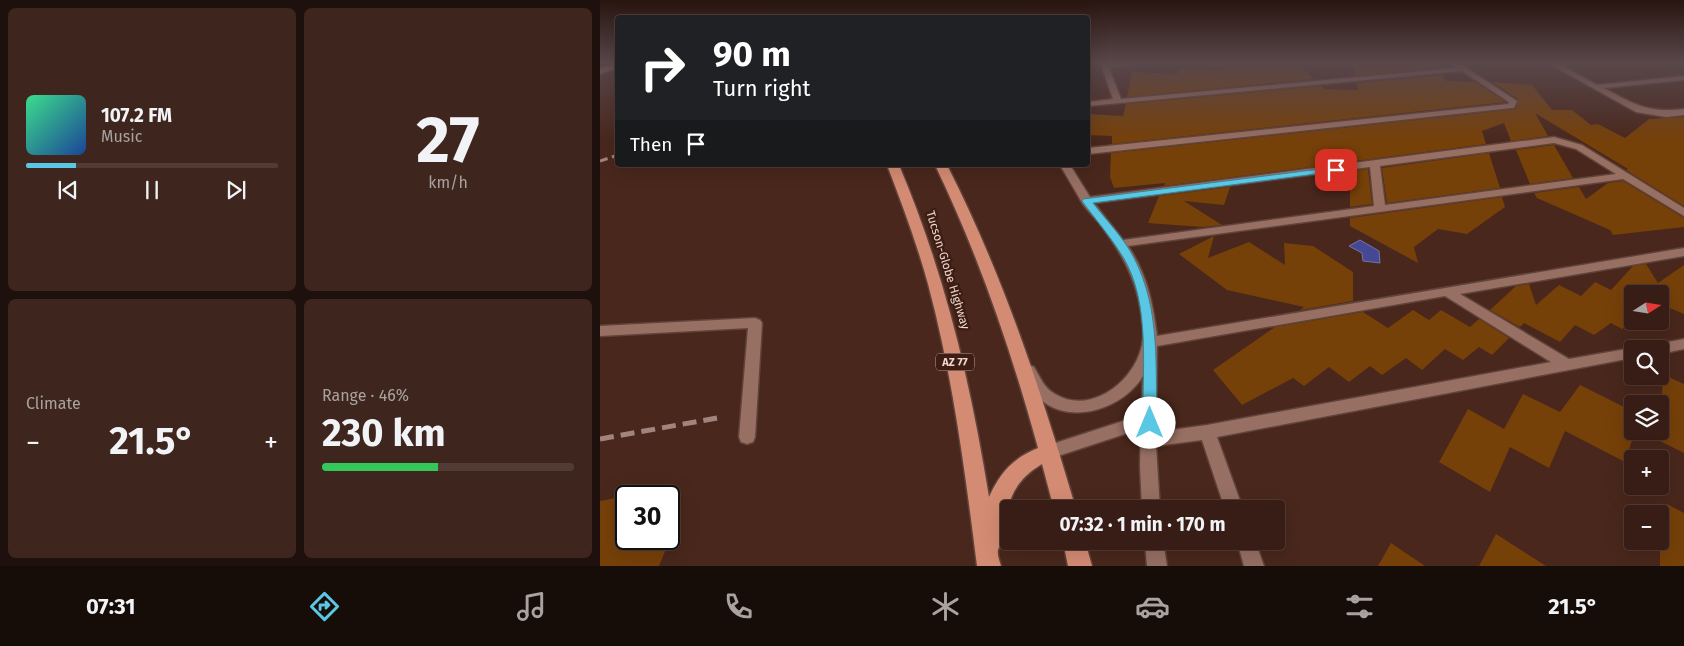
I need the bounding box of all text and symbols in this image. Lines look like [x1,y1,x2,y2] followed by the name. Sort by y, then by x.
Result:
[713,33,791,75] text: 90 m
[630,35,695,100] icon: right
[713,75,810,102] text: Turn right
[416,101,480,179] text: 27
[101,104,172,127] text: 107.2 FM
[101,127,142,146] text: Music
[682,130,710,158] icon: arrive
[630,133,672,156] text: Then
[1315,149,1357,191] pin
[1322,156,1350,184] icon: arrive
[428,173,468,192] text: km/h
[54,176,82,204] icon: previous
[138,176,166,204] icon: pause
[222,176,250,204] icon: next
[923,209,973,331] street label: Tucson-Globe Highway
[1624,285,1669,330] north arrow
[1624,285,1669,550] map controls
[1624,340,1669,385] button: search
[936,354,974,371] road number: AZ 77
[322,386,409,405] text: Range · 46%
[26,394,81,413] text: Climate
[1624,395,1669,440] button: layers
[1123,396,1175,448] position arrow
[322,410,446,456] text: 230 km
[109,418,195,464] text: 21.5°
[26,426,40,459] text: −
[264,426,278,459] text: +
[1624,450,1669,495] button: +
[615,485,680,550] speed limit sign: 30
[1624,505,1669,550] button: −
[1059,513,1226,536] text: 07:32 · 1 min · 170 m
[307,589,342,624] icon: directions
[514,589,549,624] icon: music
[721,589,756,624] icon: phone
[928,589,963,624] icon: climate
[1135,589,1170,624] icon: car
[1342,589,1377,624] icon: filters
[86,593,135,620] text: 07:31
[1548,593,1598,620] text: 21.5°

